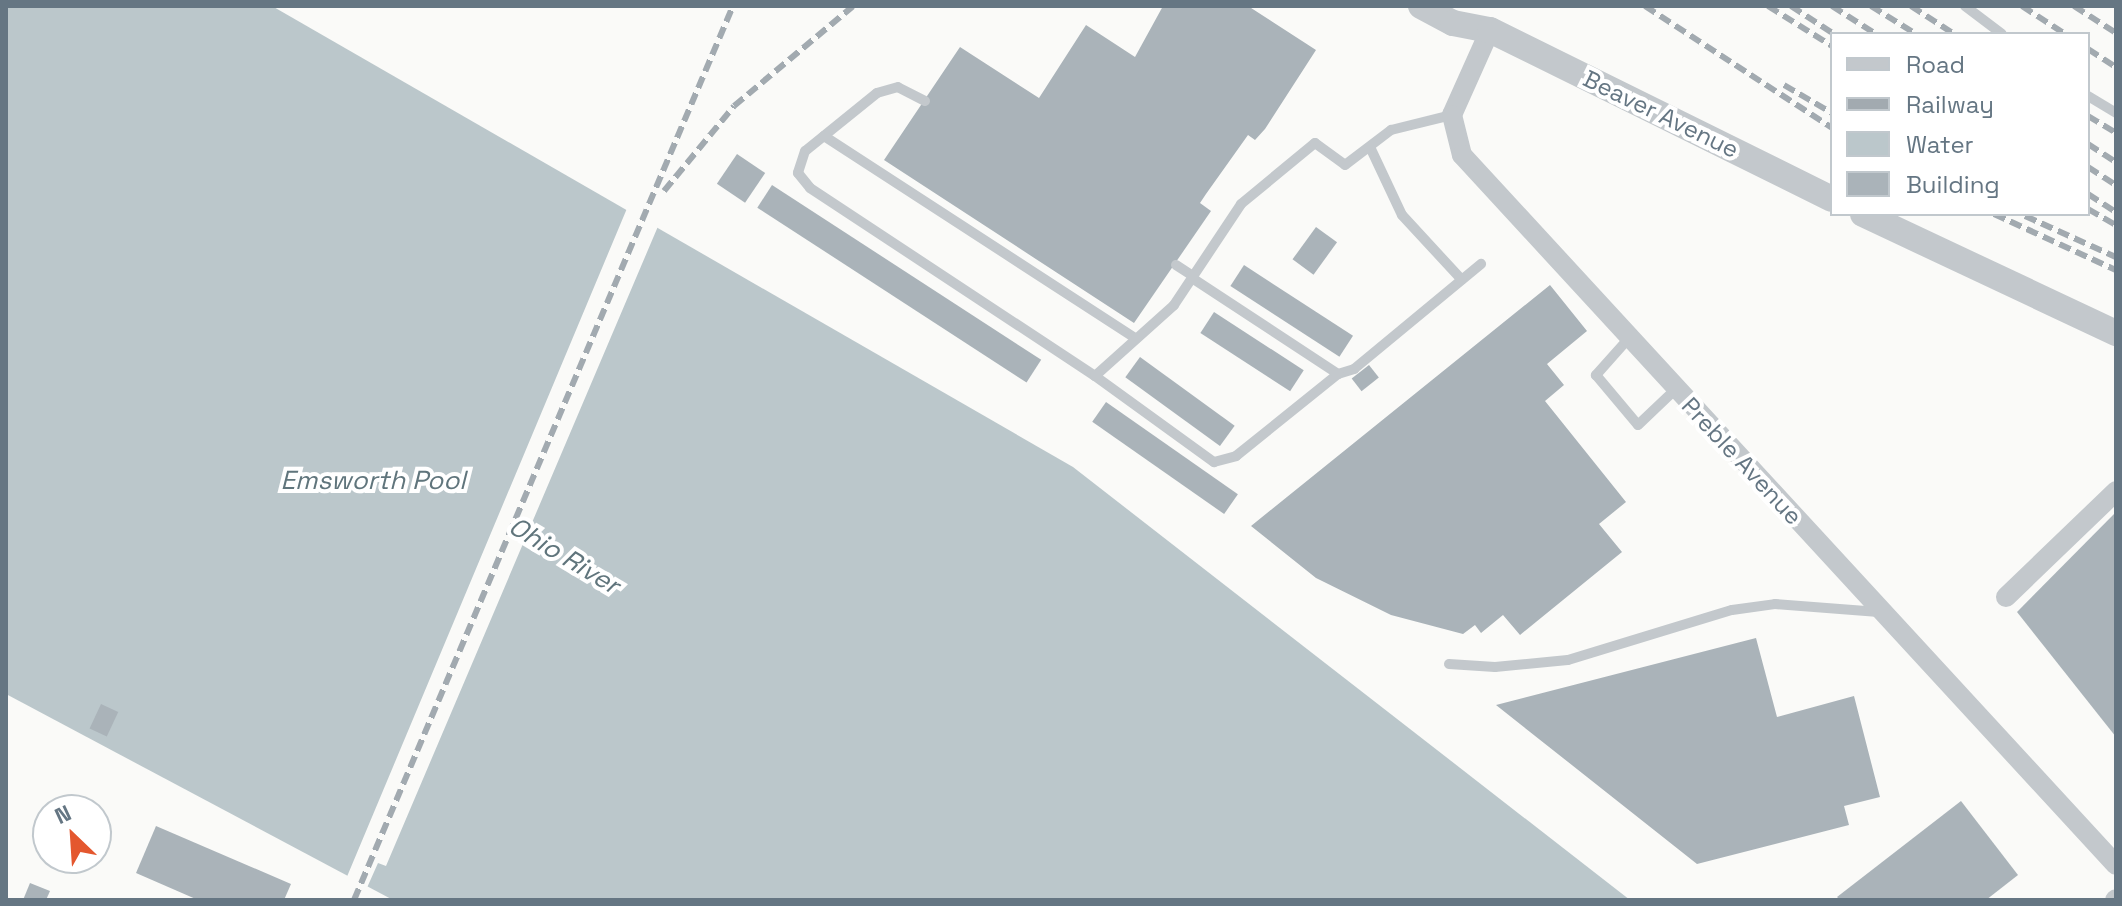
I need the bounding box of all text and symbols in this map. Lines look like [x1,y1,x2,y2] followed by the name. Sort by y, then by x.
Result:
[1830,32,2090,216] legend
[1906,49,1965,80] text: Road
[1578,64,1744,164] street label: Beaver Avenue
[1906,89,1994,120] text: Railway
[1906,129,1974,160] text: Water
[1906,169,2000,200] text: Building
[1676,391,1808,531] street label: Preble Avenue
[280,465,466,497] water label: Emsworth Pool
[503,511,625,601] water label: Ohio River
[32,794,112,874] north arrow
[50,798,75,830] text: N

